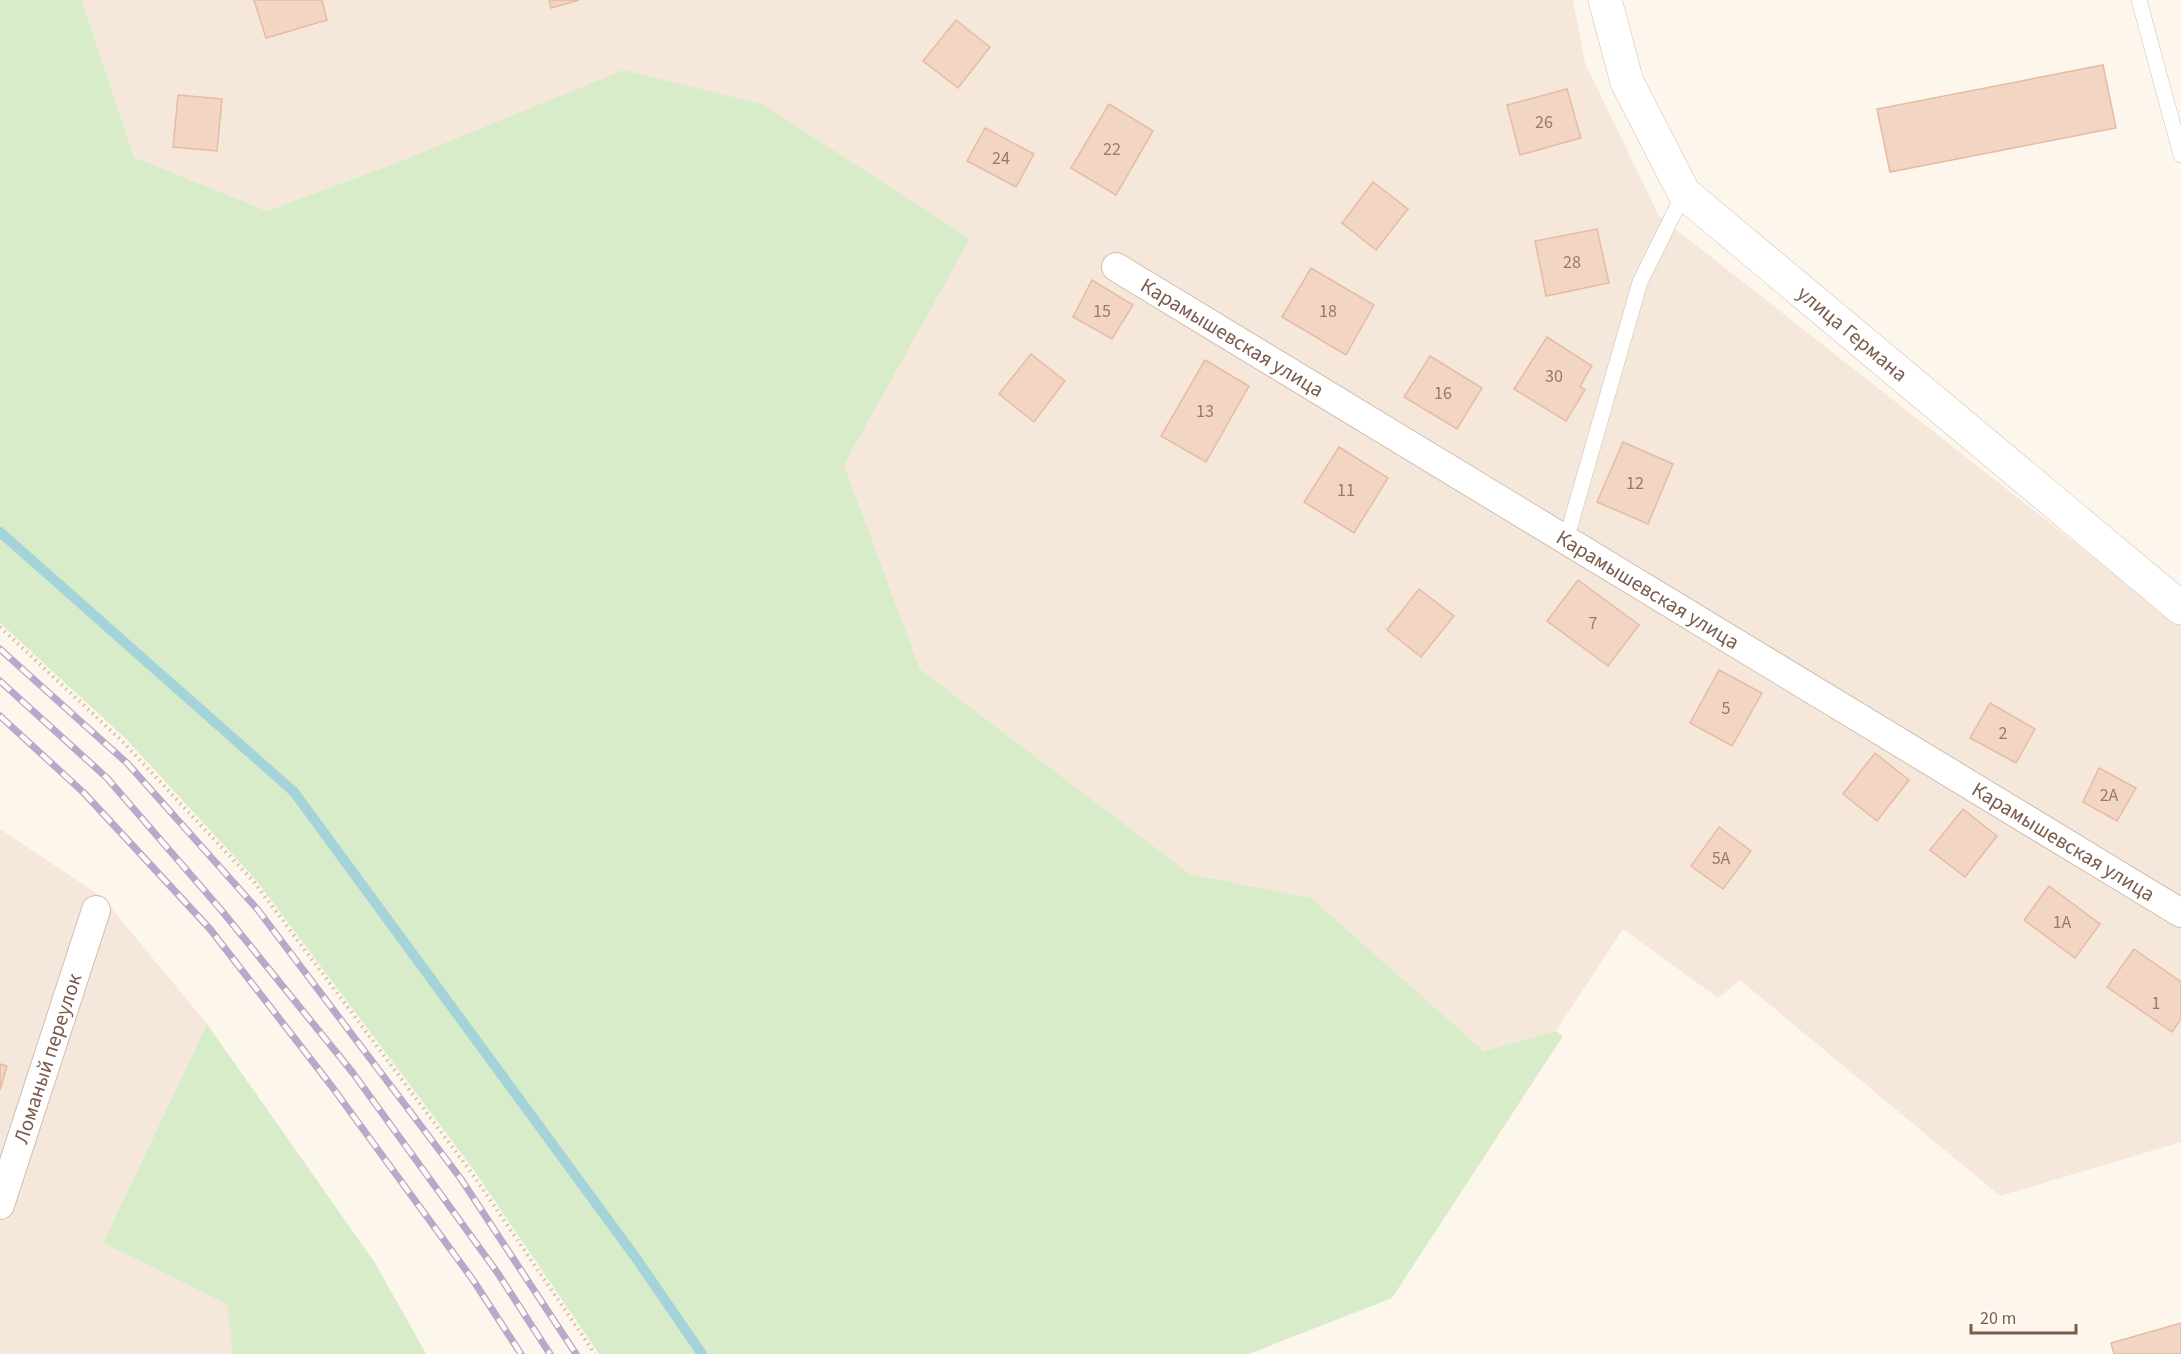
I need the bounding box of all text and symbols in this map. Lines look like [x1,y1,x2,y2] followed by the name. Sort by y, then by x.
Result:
[1535,110,1553,135] house number: 26
[1103,137,1121,162] house number: 22
[992,146,1010,171] house number: 24
[1563,250,1581,275] house number: 28
[1135,270,1330,405] street label: Карамышевская улица
[1791,279,1914,389] street label: улица Германа
[1093,299,1111,324] house number: 15
[1319,299,1337,324] house number: 18
[1545,364,1563,389] house number: 30
[1434,381,1452,406] house number: 16
[1196,399,1214,424] house number: 13
[1626,471,1644,496] house number: 12
[1337,478,1355,503] house number: 11
[1550,522,1745,657] street label: Карамышевская улица
[1589,611,1598,636] house number: 7
[1722,696,1731,721] house number: 5
[1999,721,2008,746] house number: 2
[1966,774,2161,909] street label: Карамышевская улица
[2100,783,2119,808] house number: 2А
[1712,846,1731,871] house number: 5А
[2053,910,2072,935] house number: 1А
[6,969,90,1148] street label: Ломаный переулок
[2152,991,2160,1016] house number: 1
[1971,1297,2076,1335] scale bar
[1980,1306,2016,1331] text: 20 m

